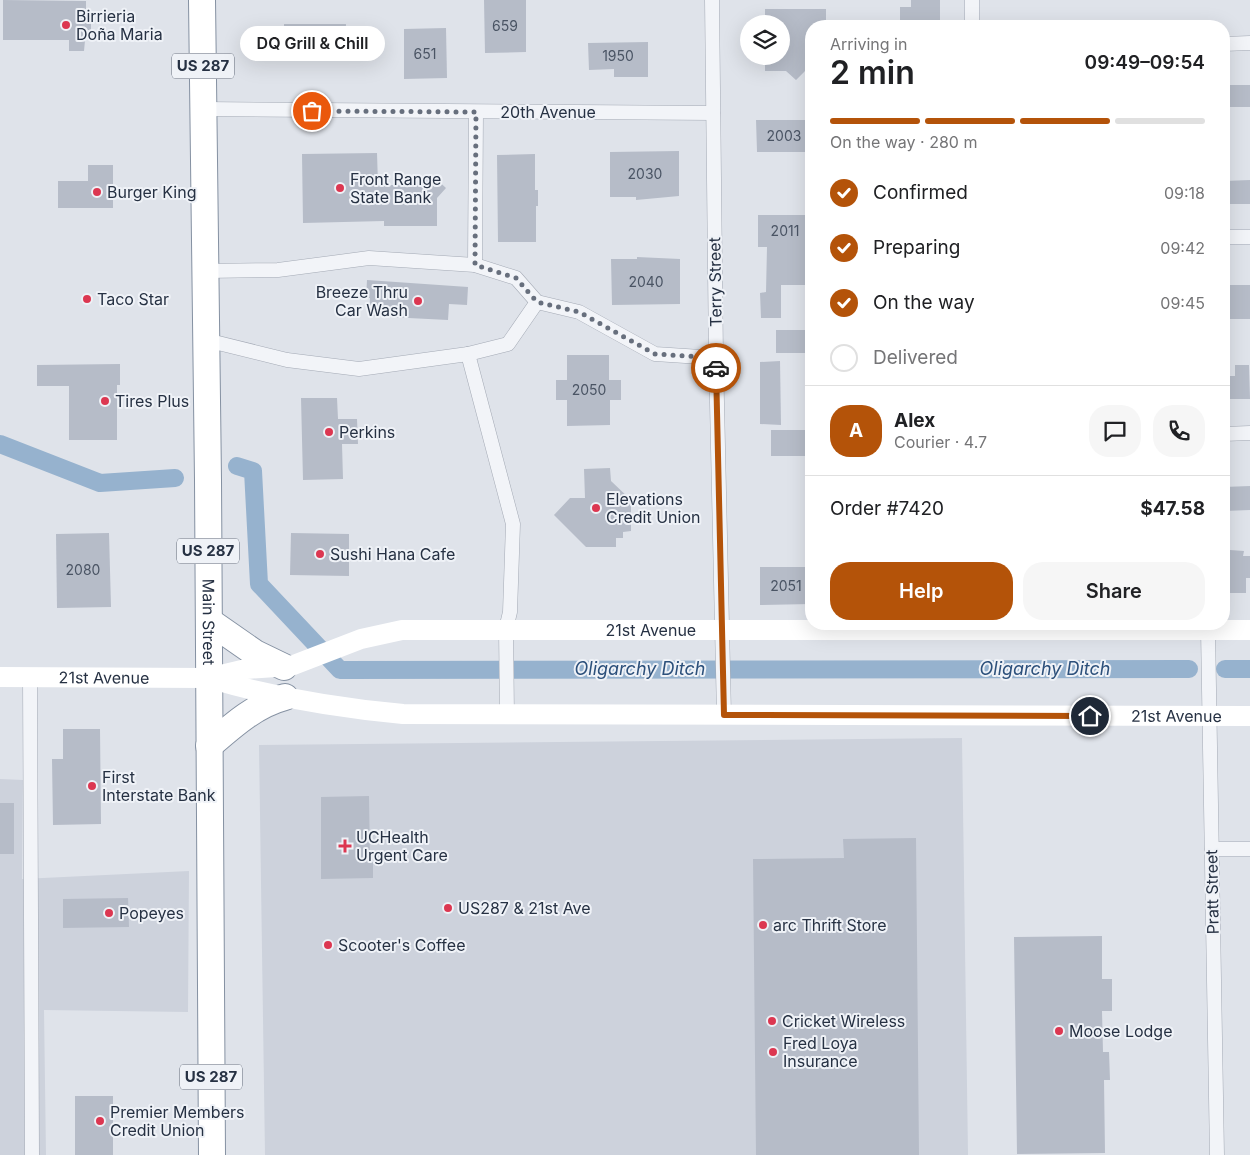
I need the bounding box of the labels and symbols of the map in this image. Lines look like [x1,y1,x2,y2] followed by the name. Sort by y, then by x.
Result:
[76,6,163,44] place label: Birrieria Doña Maria
[492,17,518,34] house number: 659
[60,19,72,31] marker: Birrieria Doña Maria
[240,26,384,61] callout: DQ Grill & Chill
[414,45,436,62] house number: 651
[602,47,634,64] house number: 1950
[172,54,234,78] road number: US 287
[291,90,333,132] pin
[500,102,596,122] street label: 20th Avenue
[767,127,801,144] house number: 2003
[628,165,662,182] house number: 2030
[350,169,441,207] place label: Front Range State Bank
[107,182,197,202] place label: Burger King
[334,182,346,194] marker: Front Range State Bank
[91,186,103,198] marker: Burger King
[771,222,799,239] house number: 2011
[704,237,726,327] street label: Terry Street
[628,273,664,290] house number: 2040
[316,282,408,320] place label: Breeze Thru Car Wash
[97,289,169,309] place label: Taco Star
[81,293,93,305] marker: Taco Star
[412,295,424,307] marker: Breeze Thru Car Wash
[691,343,741,393] courier
[572,381,606,398] house number: 2050
[115,391,189,411] place label: Tires Plus
[99,395,111,407] marker: Tires Plus
[339,422,395,442] place label: Perkins
[323,426,335,438] marker: Perkins
[606,489,700,527] place label: Elevations Credit Union
[590,502,602,514] marker: Elevations Credit Union
[177,538,239,564] road number: US 287
[330,544,455,564] place label: Sushi Hana Cafe
[314,548,326,560] marker: Sushi Hana Cafe
[66,561,100,578] house number: 2080
[770,577,802,594] house number: 2051
[199,579,219,665] street label: Main Street
[605,620,696,640] street label: 21st Avenue
[575,658,705,679] water label: Oligarchy Ditch
[980,658,1110,679] water label: Oligarchy Ditch
[59,667,149,688] street label: 21st Avenue
[1069,695,1111,737] pin
[1131,706,1222,726] street label: 21st Avenue
[102,767,216,805] place label: First Interstate Bank
[86,780,98,792] marker: First Interstate Bank
[356,827,448,865] place label: UCHealth Urgent Care
[338,839,352,853] marker: UCHealth Urgent Care
[1201,849,1223,935] street label: Pratt Street
[458,898,591,918] place label: US287 & 21st Ave
[442,902,454,914] marker: US287 & 21st Ave
[119,903,184,923] place label: Popeyes
[103,907,115,919] marker: Popeyes
[773,915,886,935] place label: arc Thrift Store
[757,919,769,931] marker: arc Thrift Store
[338,935,465,955] place label: Scooter's Coffee
[322,939,334,951] marker: Scooter's Coffee
[782,1011,905,1031] place label: Cricket Wireless
[766,1015,778,1027] marker: Cricket Wireless
[1069,1021,1173,1041] place label: Moose Lodge
[1053,1025,1065,1037] marker: Moose Lodge
[783,1033,858,1071] place label: Fred Loya Insurance
[767,1046,779,1058] marker: Fred Loya Insurance
[180,1064,242,1090] road number: US 287
[110,1102,244,1140] place label: Premier Members Credit Union
[94,1115,106,1127] marker: Premier Members Credit Union

